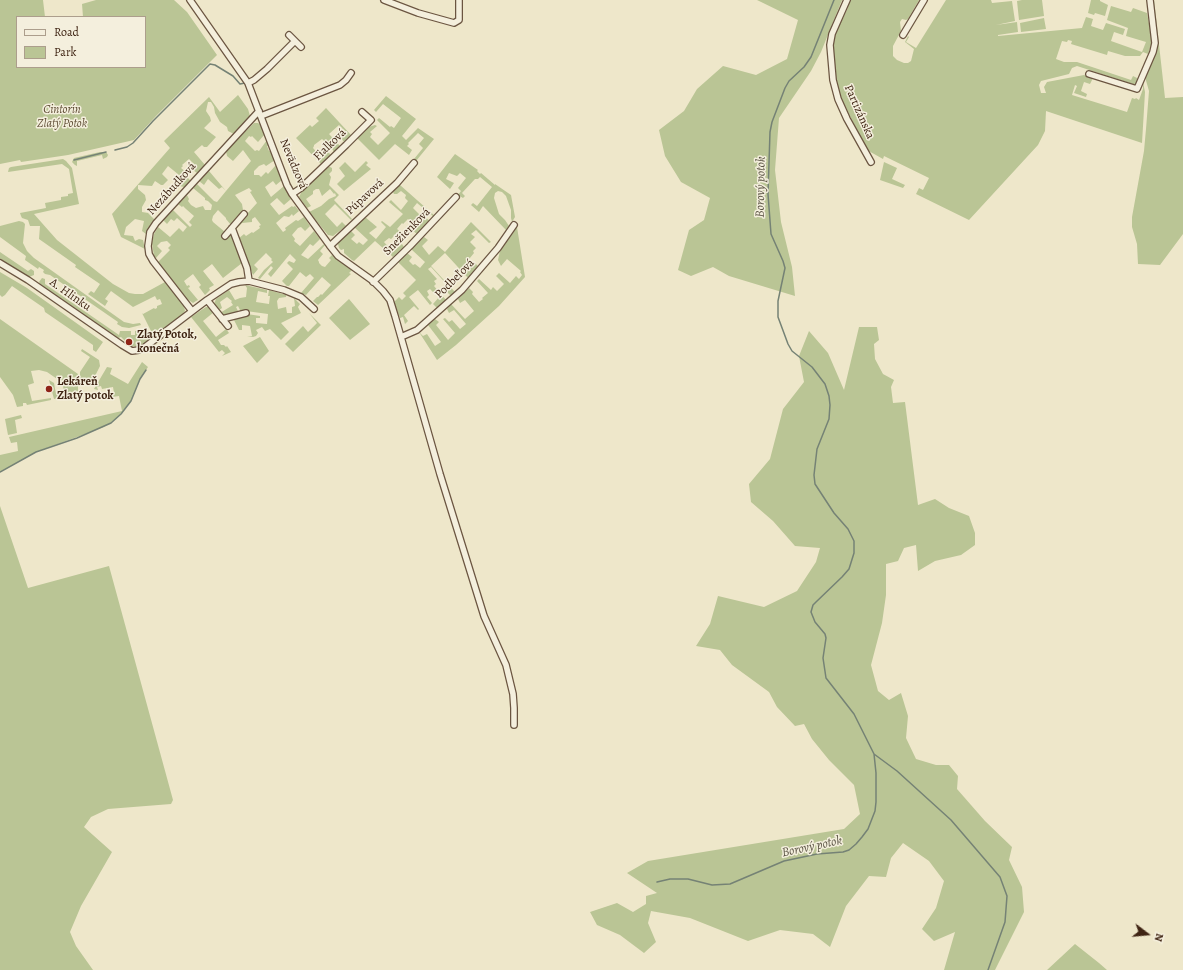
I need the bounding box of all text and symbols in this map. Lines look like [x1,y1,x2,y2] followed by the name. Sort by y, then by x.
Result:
[16,16,146,68] legend
[54,24,79,40] text: Road
[54,44,77,60] text: Park
[841,83,877,141] street label: Partizánska
[37,103,87,131] park label: Cintorín Zlatý Potok
[311,126,349,164] street label: Fialková
[276,137,310,191] street label: Nevädzová
[753,156,769,218] water label: Borový potok
[145,160,199,218] street label: Nezábudková
[343,176,387,218] street label: Púpavová
[380,205,434,259] street label: Snežienková
[432,256,478,302] street label: Podbeľová
[46,275,94,315] street label: A. Hlinku
[137,328,197,356] place label: Zlatý Potok, konečná
[124,337,134,347] marker: Zlatý Potok, konečná
[57,375,114,403] place label: Lekáreň Zlatý potok
[44,384,54,394] marker: Lekáreň Zlatý potok
[780,833,844,861] water label: Borový potok
[1127,914,1167,954] north arrow
[1151,932,1167,943] text: N

